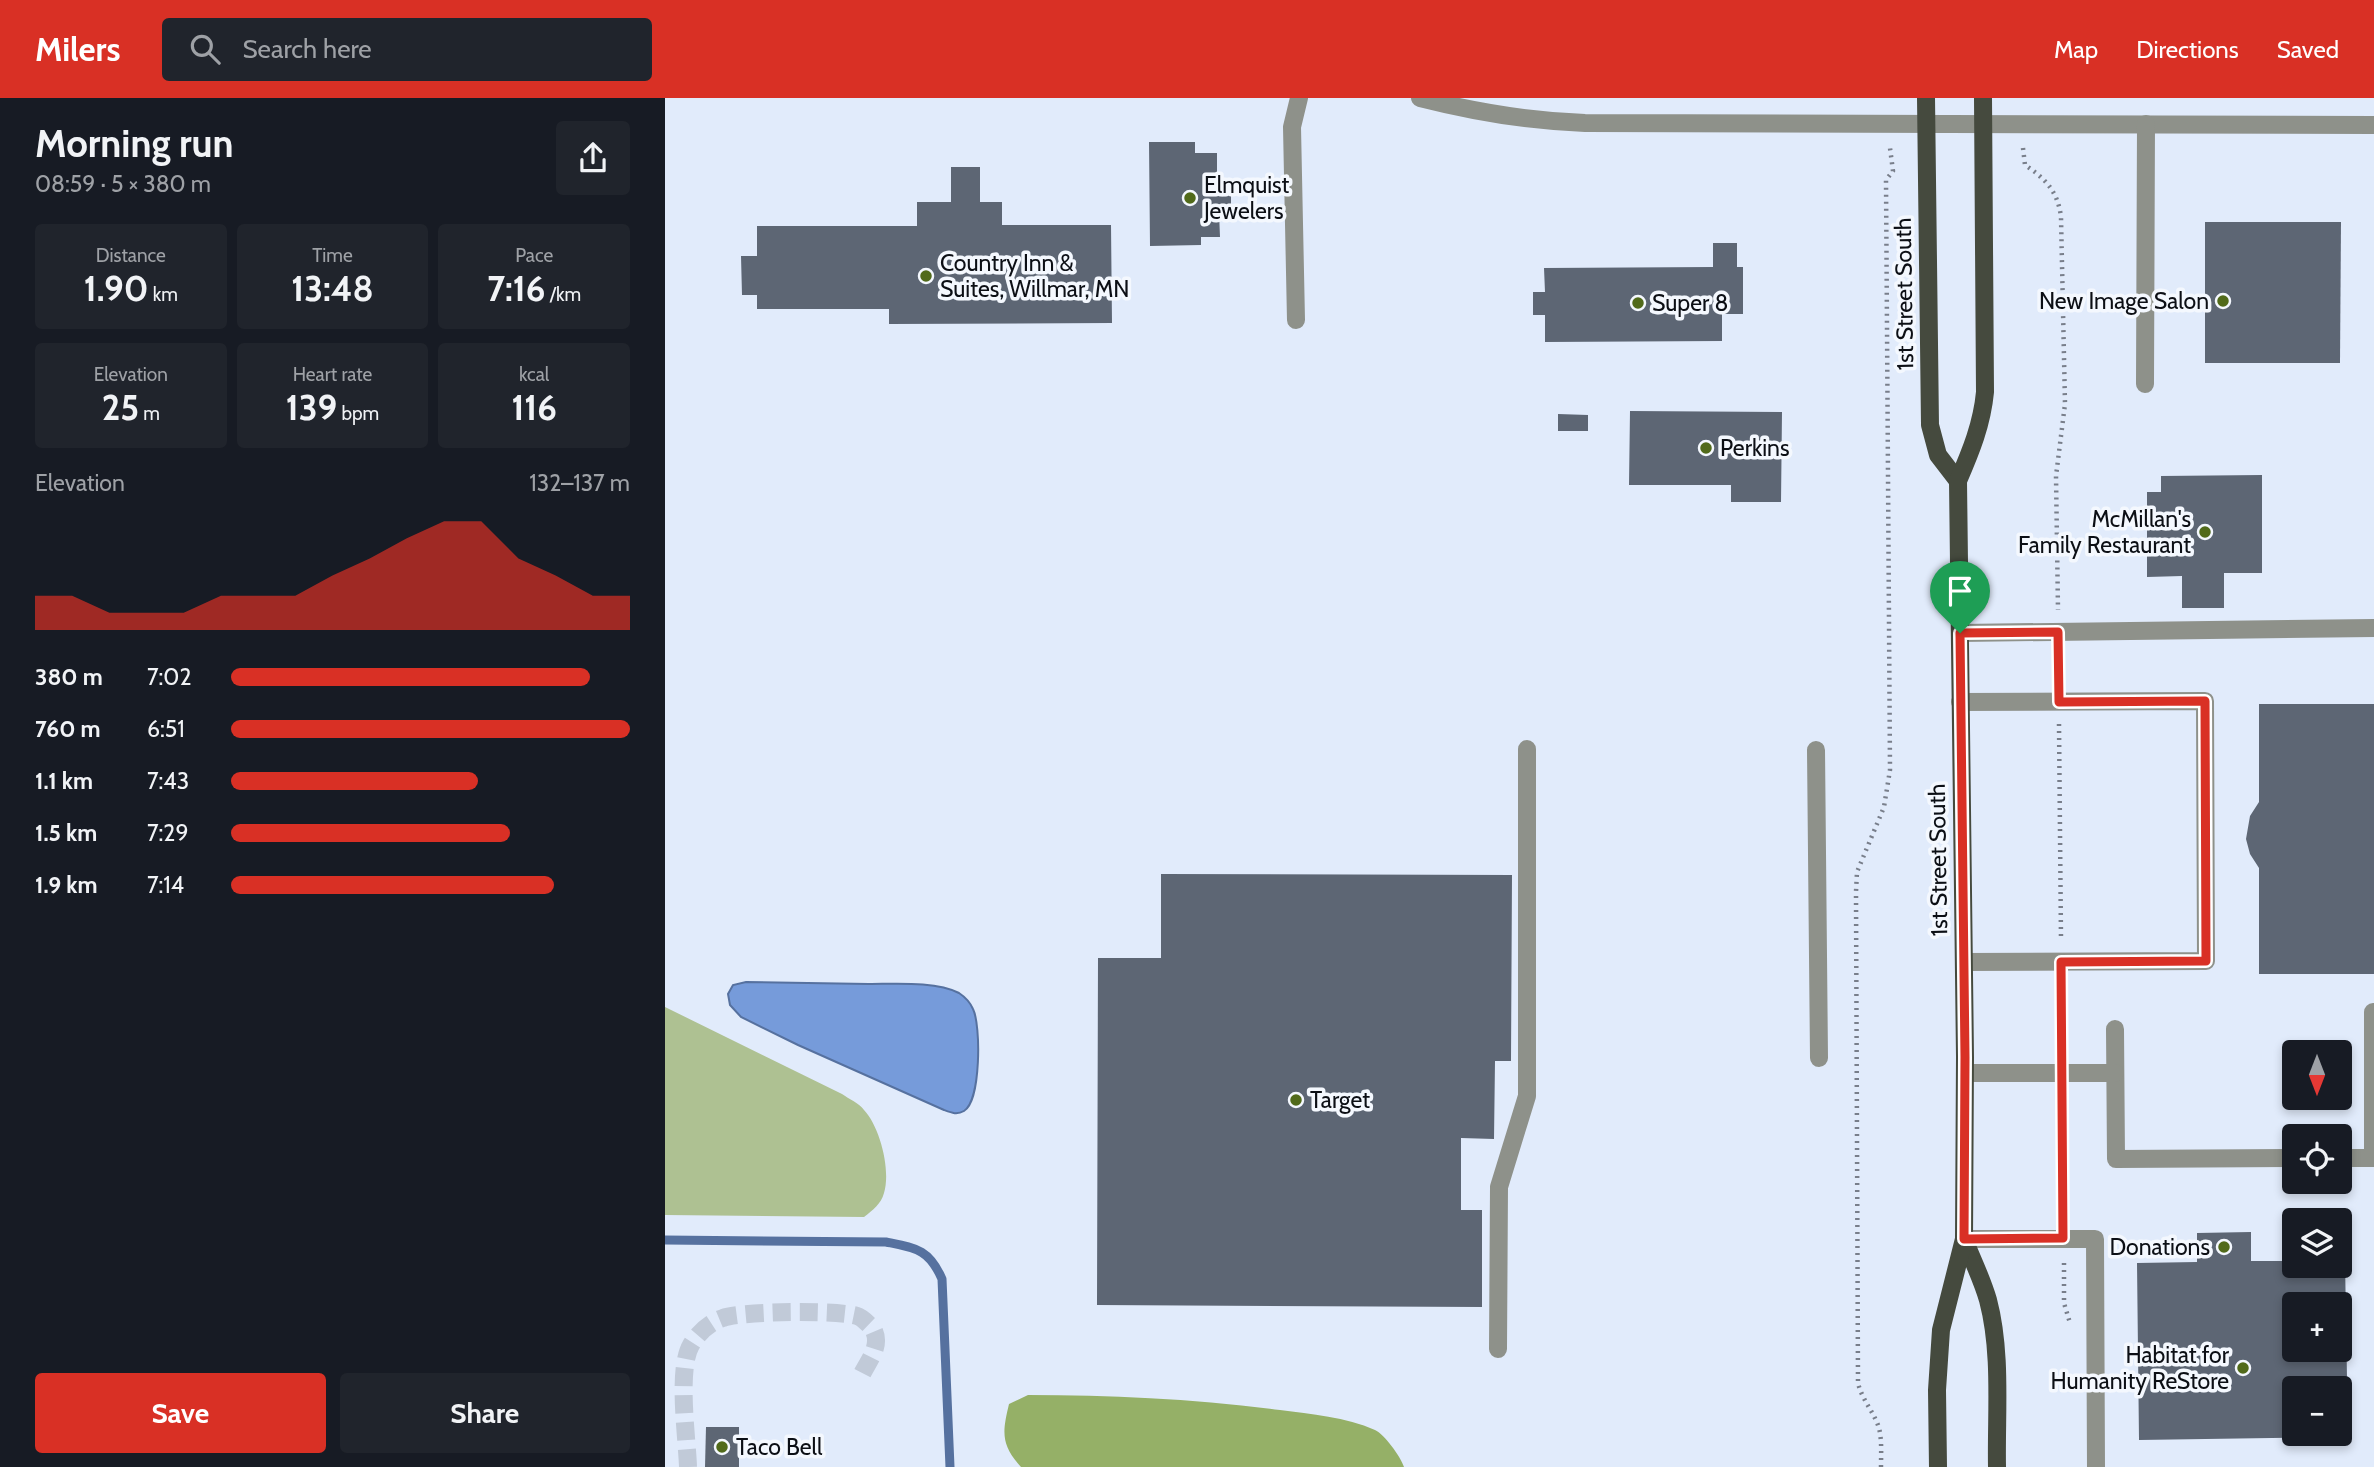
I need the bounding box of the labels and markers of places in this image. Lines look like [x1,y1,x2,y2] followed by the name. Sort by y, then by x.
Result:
[1203,171,1290,225] place label: Elmquist Jewelers
[1182,190,1198,206] marker: Elmquist Jewelers
[940,249,1129,303] place label: Country Inn & Suites, Willmar, MN
[918,268,934,284] marker: Country Inn & Suites, Willmar, MN
[2039,287,2209,315] place label: New Image Salon
[1652,289,1728,317] place label: Super 8
[2215,293,2231,309] marker: New Image Salon
[1630,295,1646,311] marker: Super 8
[1720,434,1789,462] place label: Perkins
[1698,440,1714,456] marker: Perkins
[2018,505,2191,559] place label: McMillan's Family Restaurant
[2197,524,2213,540] marker: McMillan's Family Restaurant
[1930,561,1990,633] pin
[1310,1086,1370,1114] place label: Target
[1288,1092,1304,1108] marker: Target
[2109,1233,2210,1261] place label: Donations
[2216,1239,2232,1255] marker: Donations
[2050,1341,2230,1395] place label: Habitat for Humanity ReStore
[2235,1360,2251,1376] marker: Habitat for Humanity ReStore
[736,1433,823,1461] place label: Taco Bell
[714,1439,730,1455] marker: Taco Bell

